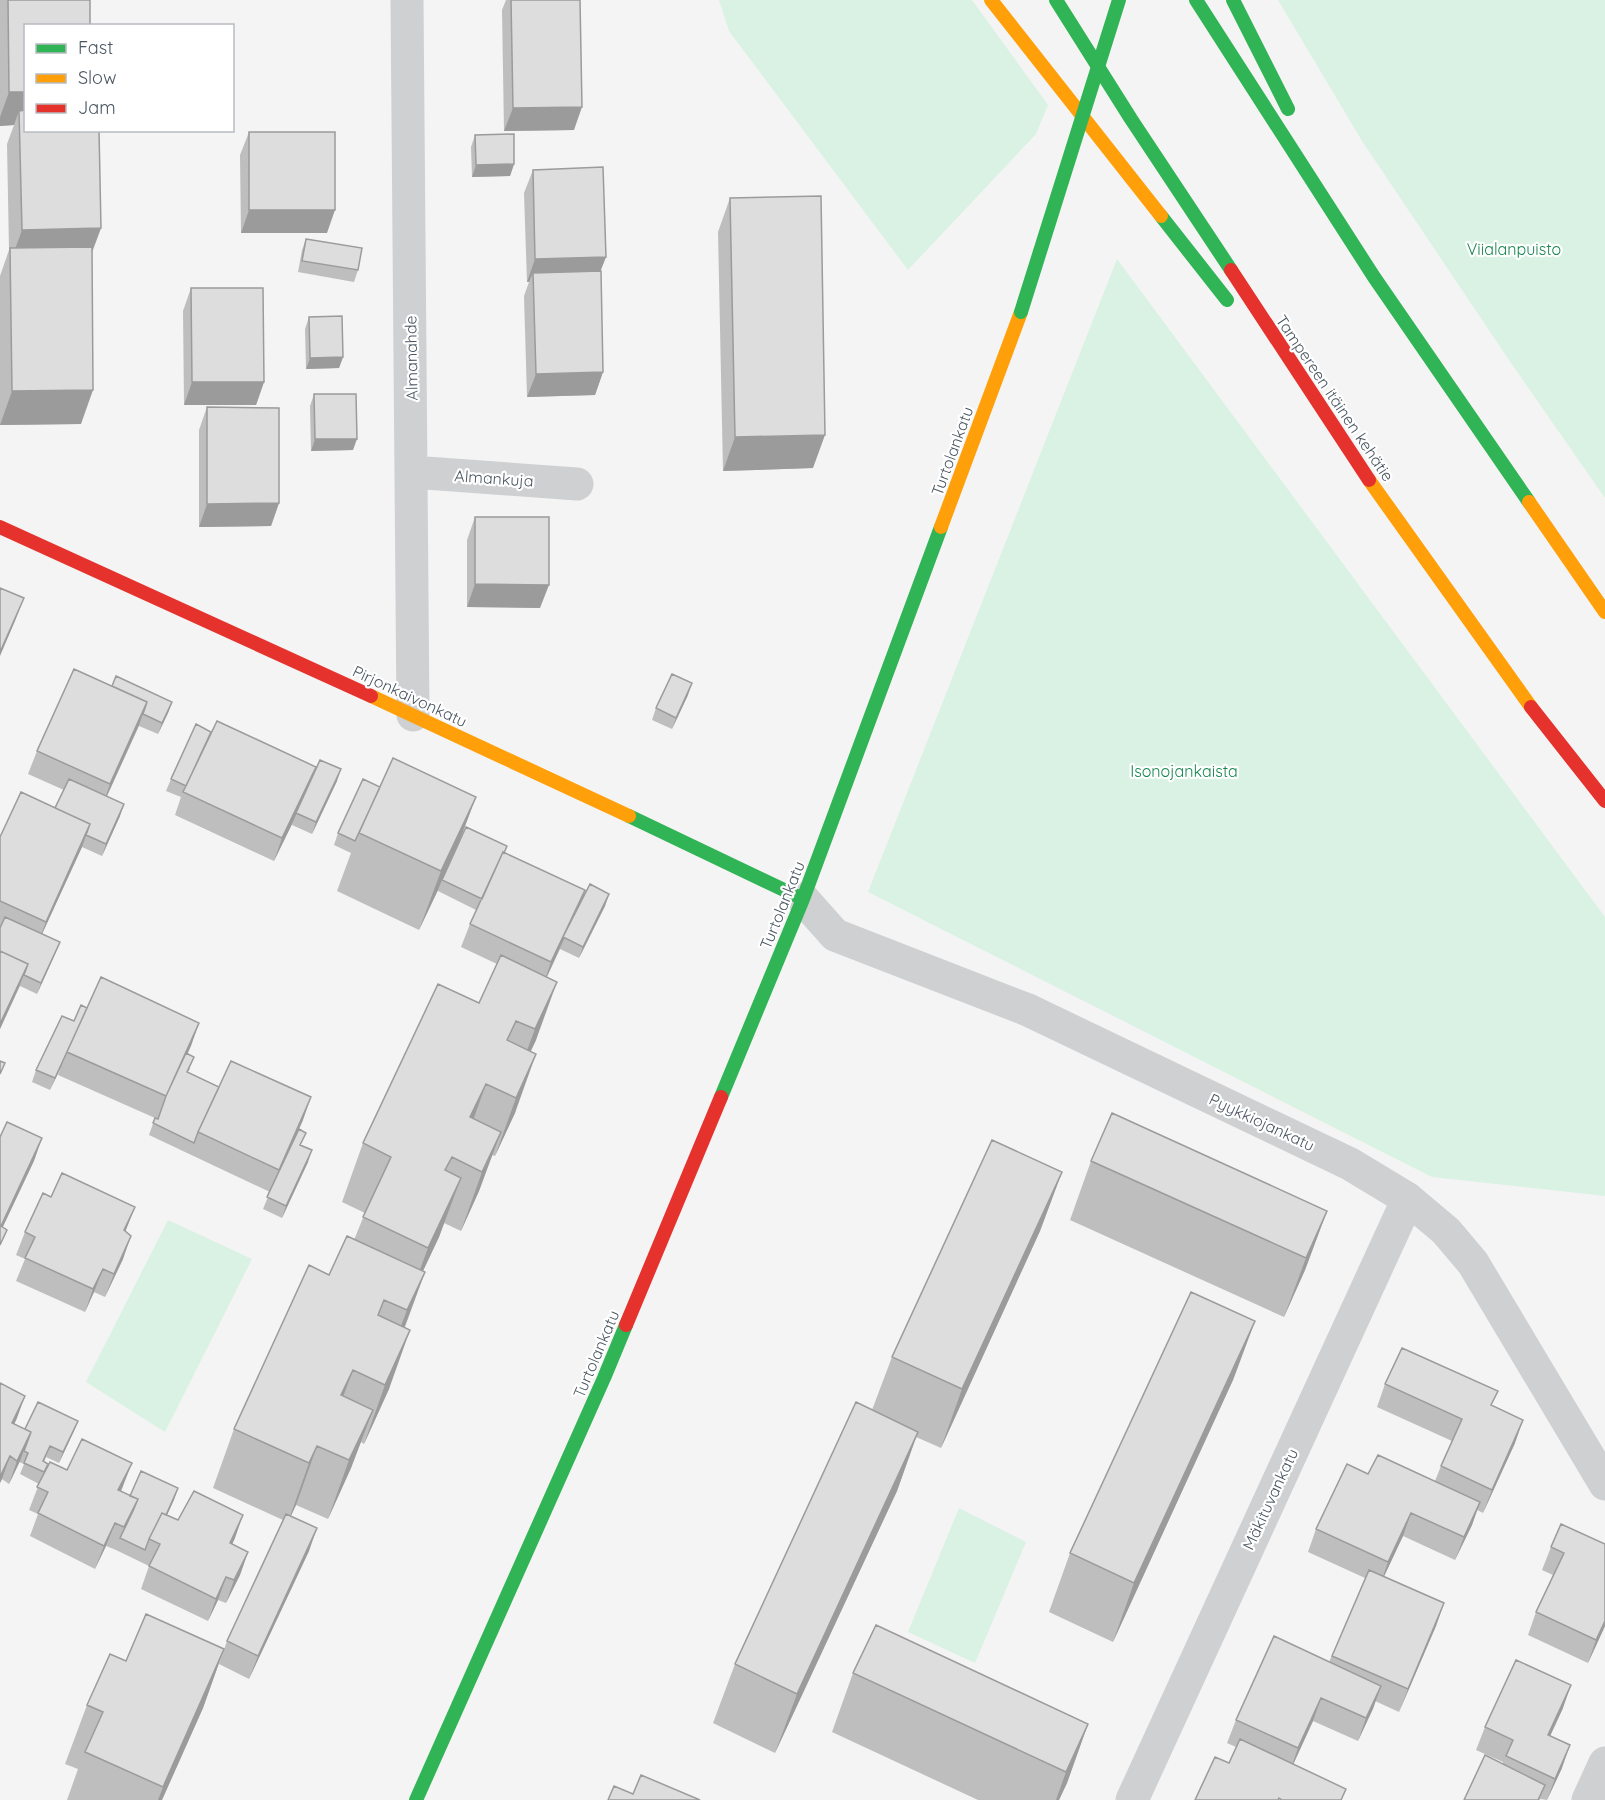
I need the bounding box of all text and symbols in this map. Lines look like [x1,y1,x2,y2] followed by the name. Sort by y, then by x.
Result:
[24,24,234,132] legend
[78,36,113,59] text: Fast
[78,66,116,89] text: Slow
[78,96,116,119] text: Jam
[1467,239,1561,259] park label: Viialanpuisto
[1272,311,1398,485] street label: Tampereen itäinen kehätie
[400,315,422,401] street label: Almanahde
[927,404,977,498] street label: Turtolankatu
[454,465,534,491] street label: Almankuja
[350,661,470,731] street label: Pirjonkaivonkatu
[1130,761,1238,781] park label: Isonojankaista
[755,858,809,952] street label: Turtolankatu
[1206,1089,1318,1155] street label: Pyykkiojankatu
[569,1307,623,1401] street label: Turtolankatu
[1238,1445,1302,1553] street label: Mäkituvankatu

